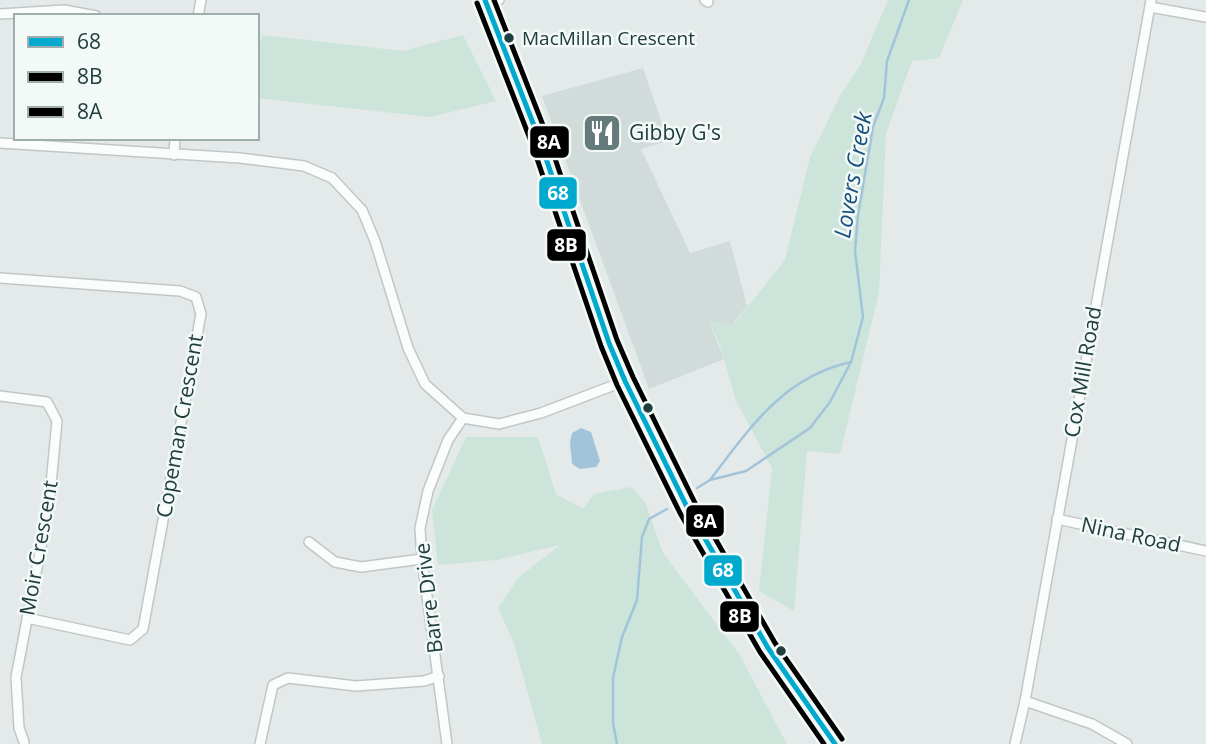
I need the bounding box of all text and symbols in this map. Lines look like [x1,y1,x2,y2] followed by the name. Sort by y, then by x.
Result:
[14,14,259,140] legend
[522,25,695,51] place label: MacMillan Crescent
[77,27,101,55] text: 68
[502,31,516,45] marker: MacMillan Crescent
[77,62,103,90] text: 8B
[77,97,103,125] text: 8A
[825,108,879,241] water label: Lovers Creek
[581,112,623,154] restaurant icon: Gibby G's
[629,118,721,146] place label: Gibby G's
[529,125,570,159] line badge: 8A
[537,129,562,155] text: 8A
[538,176,578,210] line badge: 68
[547,180,569,206] text: 68
[546,228,587,262] line badge: 8B
[554,232,578,258] text: 8B
[1057,304,1107,440] street label: Cox Mill Road
[149,332,209,520] street label: Copeman Crescent
[641,401,655,415] unlabelled marker
[12,478,64,618] street label: Moir Crescent
[685,504,725,538] line badge: 8A
[693,508,718,534] text: 8A
[1079,510,1184,558] street label: Nina Road
[407,541,449,655] street label: Barre Drive
[703,554,743,587] line badge: 68
[712,557,734,583] text: 68
[719,600,760,633] line badge: 8B
[728,603,752,629] text: 8B
[774,644,788,658] unlabelled marker

